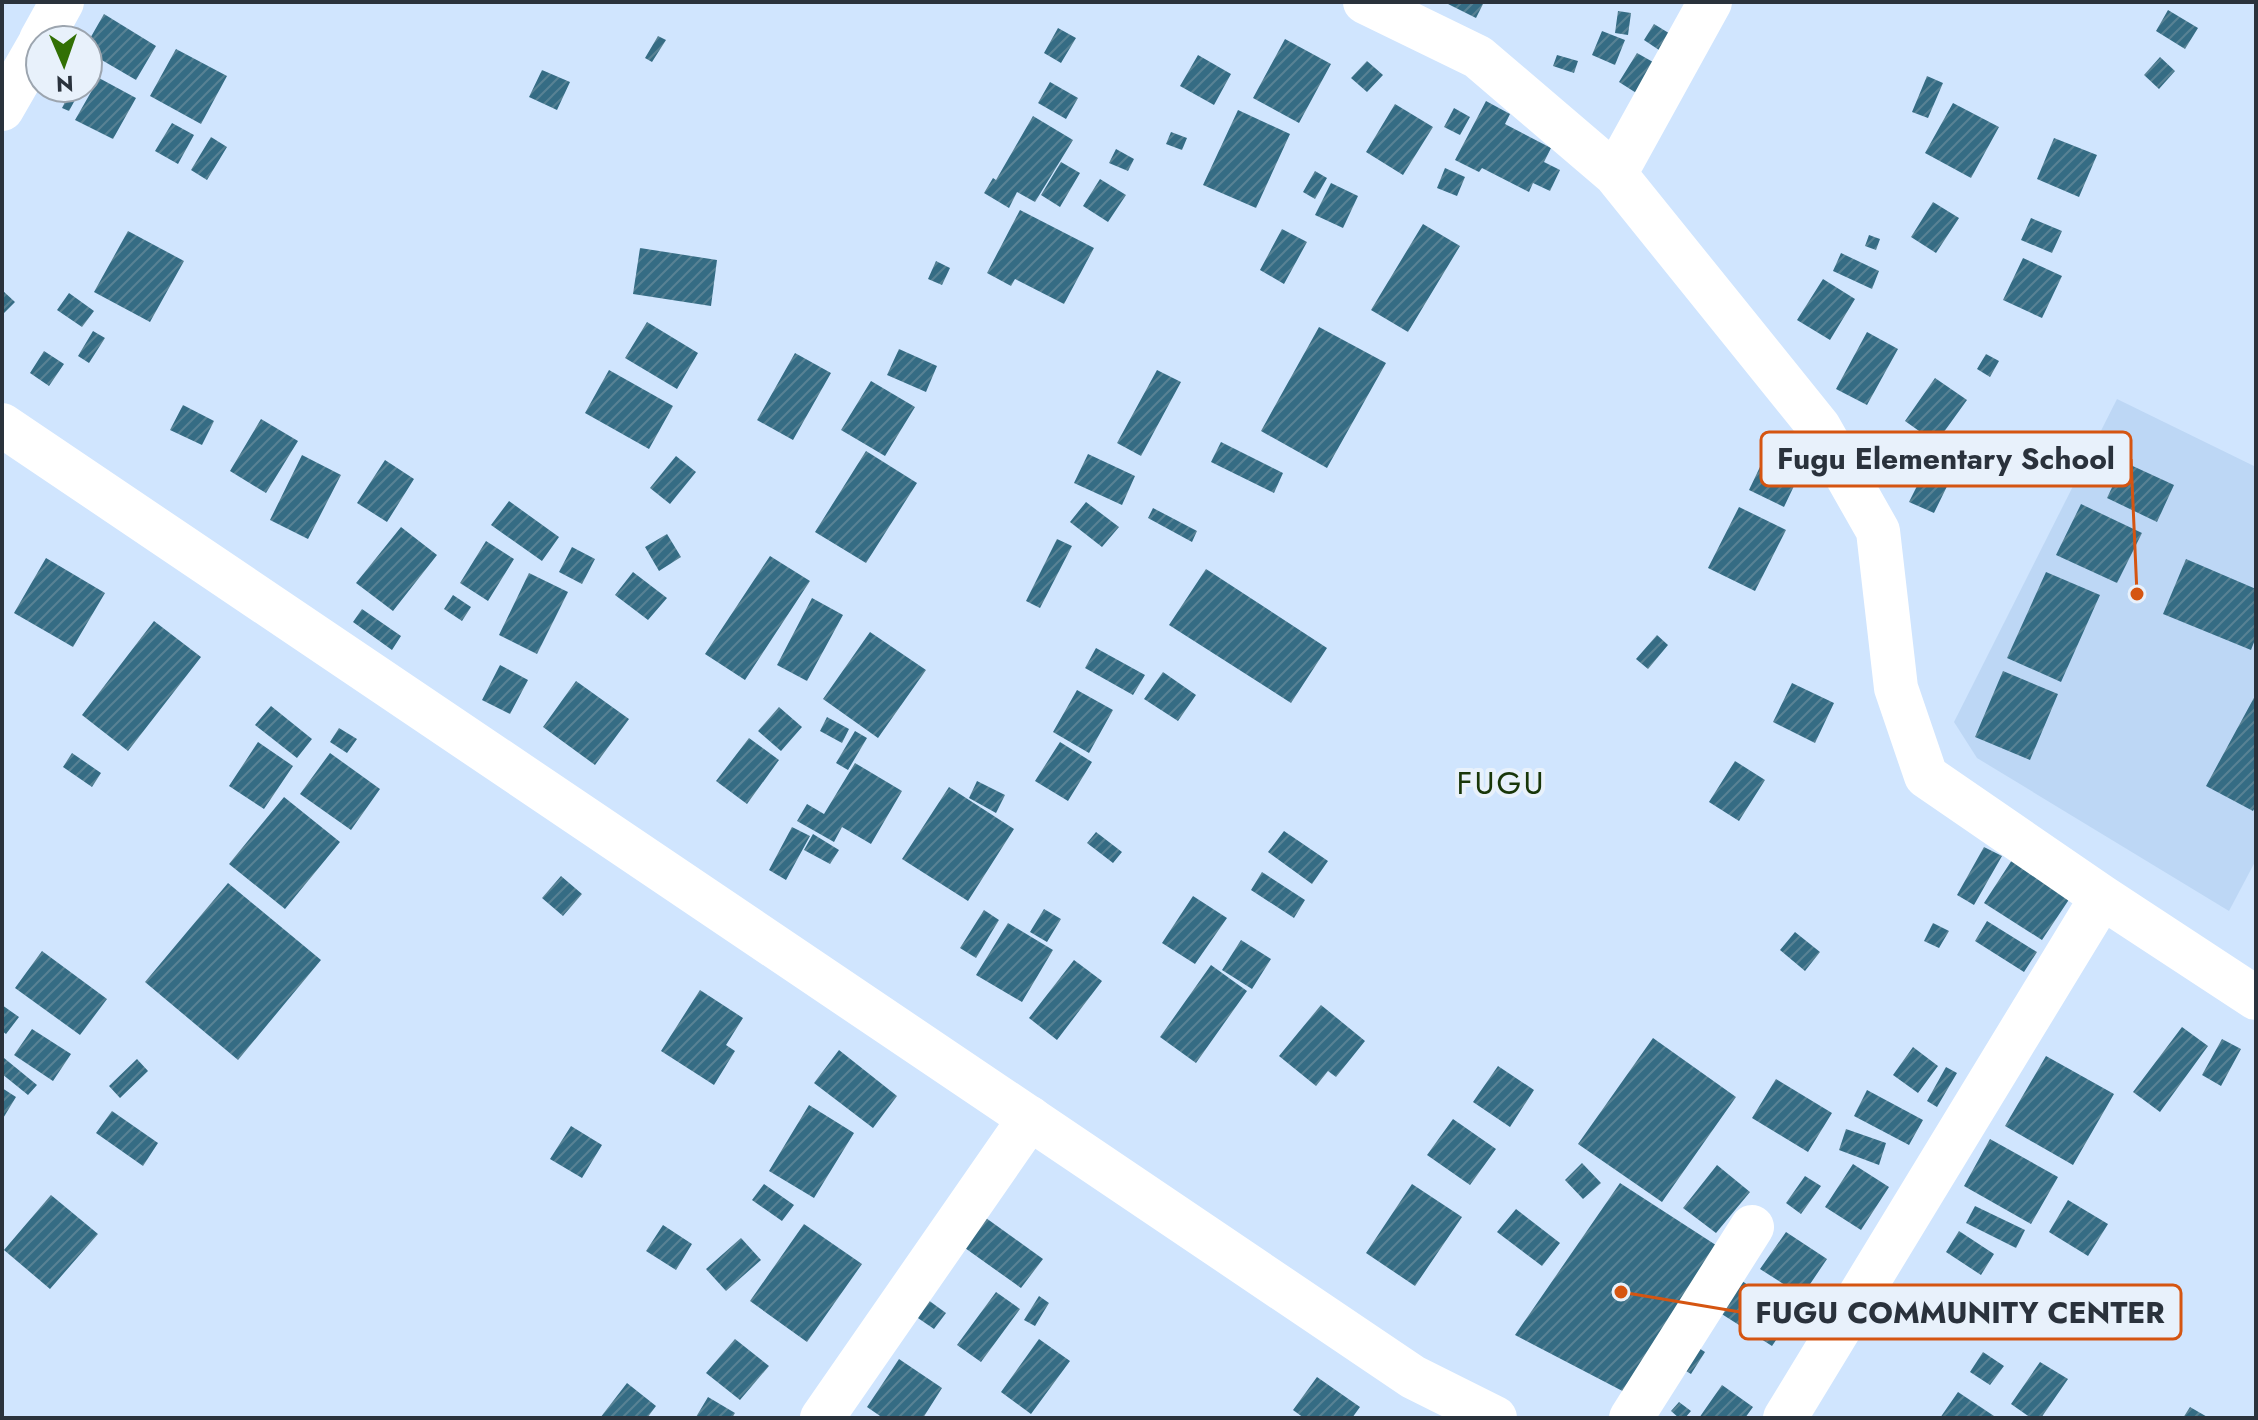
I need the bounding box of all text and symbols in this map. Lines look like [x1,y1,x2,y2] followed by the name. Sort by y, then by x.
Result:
[24,24,104,104] north arrow
[55,68,74,100] text: N
[1761,432,2131,486] callout: Fugu Elementary School
[1777,437,2115,480] text: Fugu Elementary School
[1457,760,1545,806] district label: FUGU
[1740,1285,2181,1339] callout: FUGU COMMUNITY CENTER
[1755,1291,2165,1334] text: FUGU COMMUNITY CENTER

